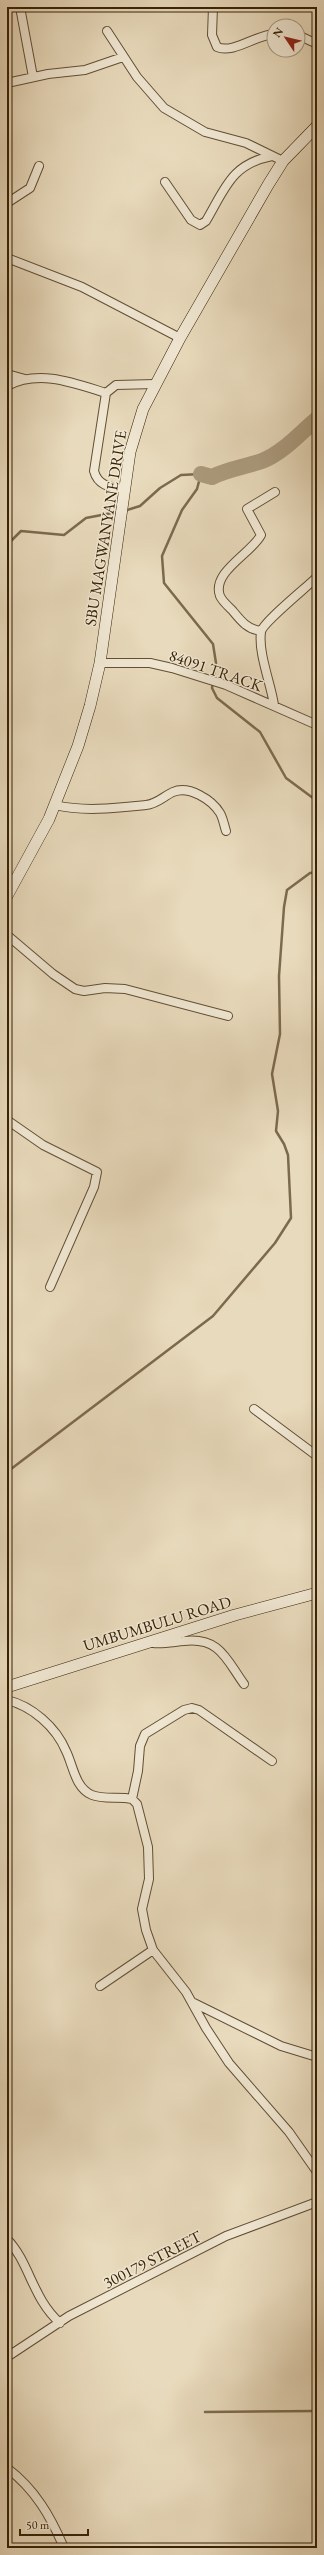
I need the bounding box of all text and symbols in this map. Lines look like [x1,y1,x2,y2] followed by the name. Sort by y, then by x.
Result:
[266,18,306,58] north arrow
[270,25,286,40] text: N
[80,429,131,627] street label: SBU MAGWANYANE DRIVE
[166,645,266,697] street label: 84091 TRACK
[81,1591,234,1656] street label: UMBUMBULU ROAD
[100,2226,205,2293] street label: 300179 STREET
[20,2511,88,2537] scale bar
[26,2517,50,2533] text: 50 m

